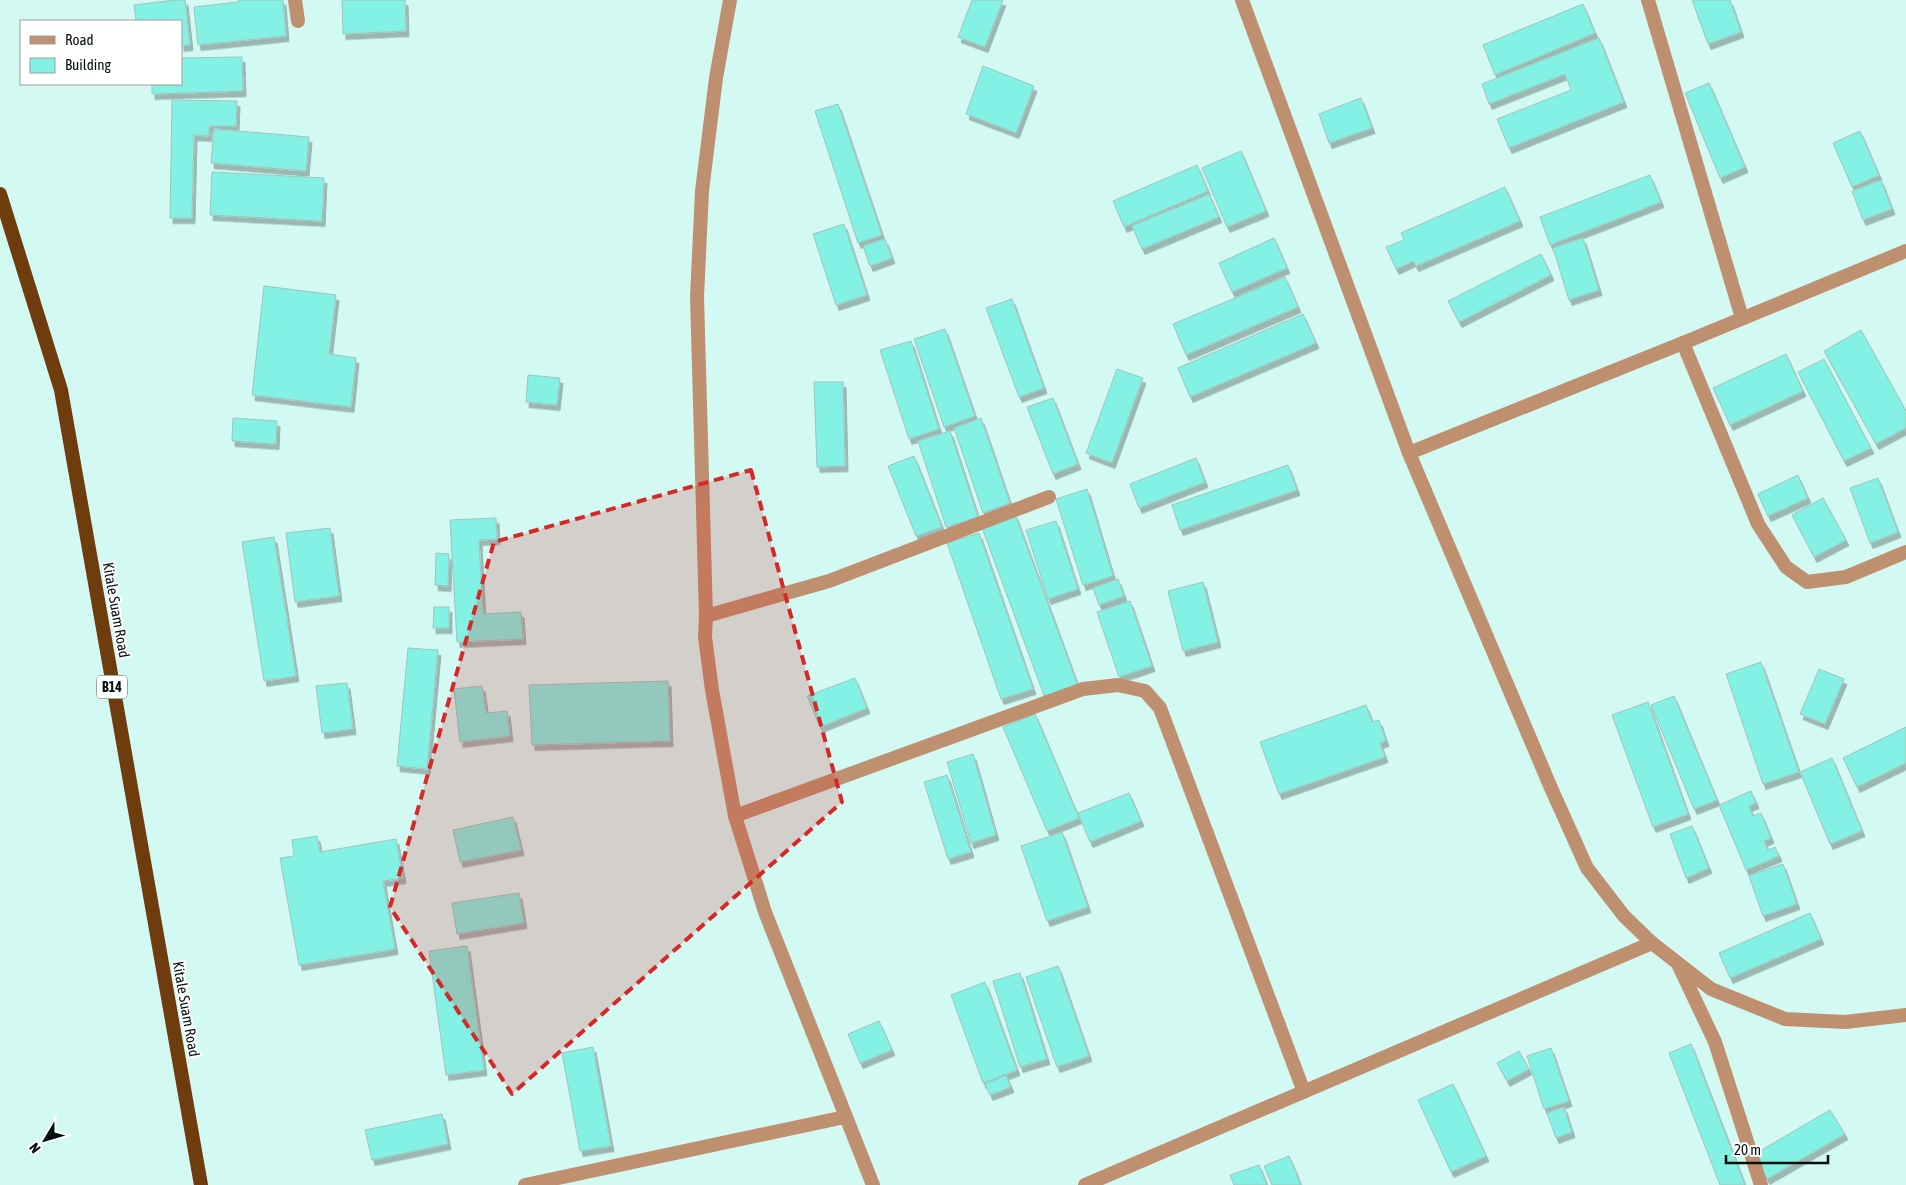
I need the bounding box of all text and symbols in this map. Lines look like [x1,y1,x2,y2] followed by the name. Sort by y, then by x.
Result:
[20,20,182,85] legend
[65,31,94,48] text: Road
[65,56,111,73] text: Building
[100,561,133,659] street label: Kitale Suam Road
[97,676,127,699] road number: B14
[170,960,203,1058] street label: Kitale Suam Road
[20,1115,70,1165] north arrow
[1726,1132,1828,1164] scale bar
[26,1140,44,1156] text: N
[1734,1141,1761,1158] text: 20 m

